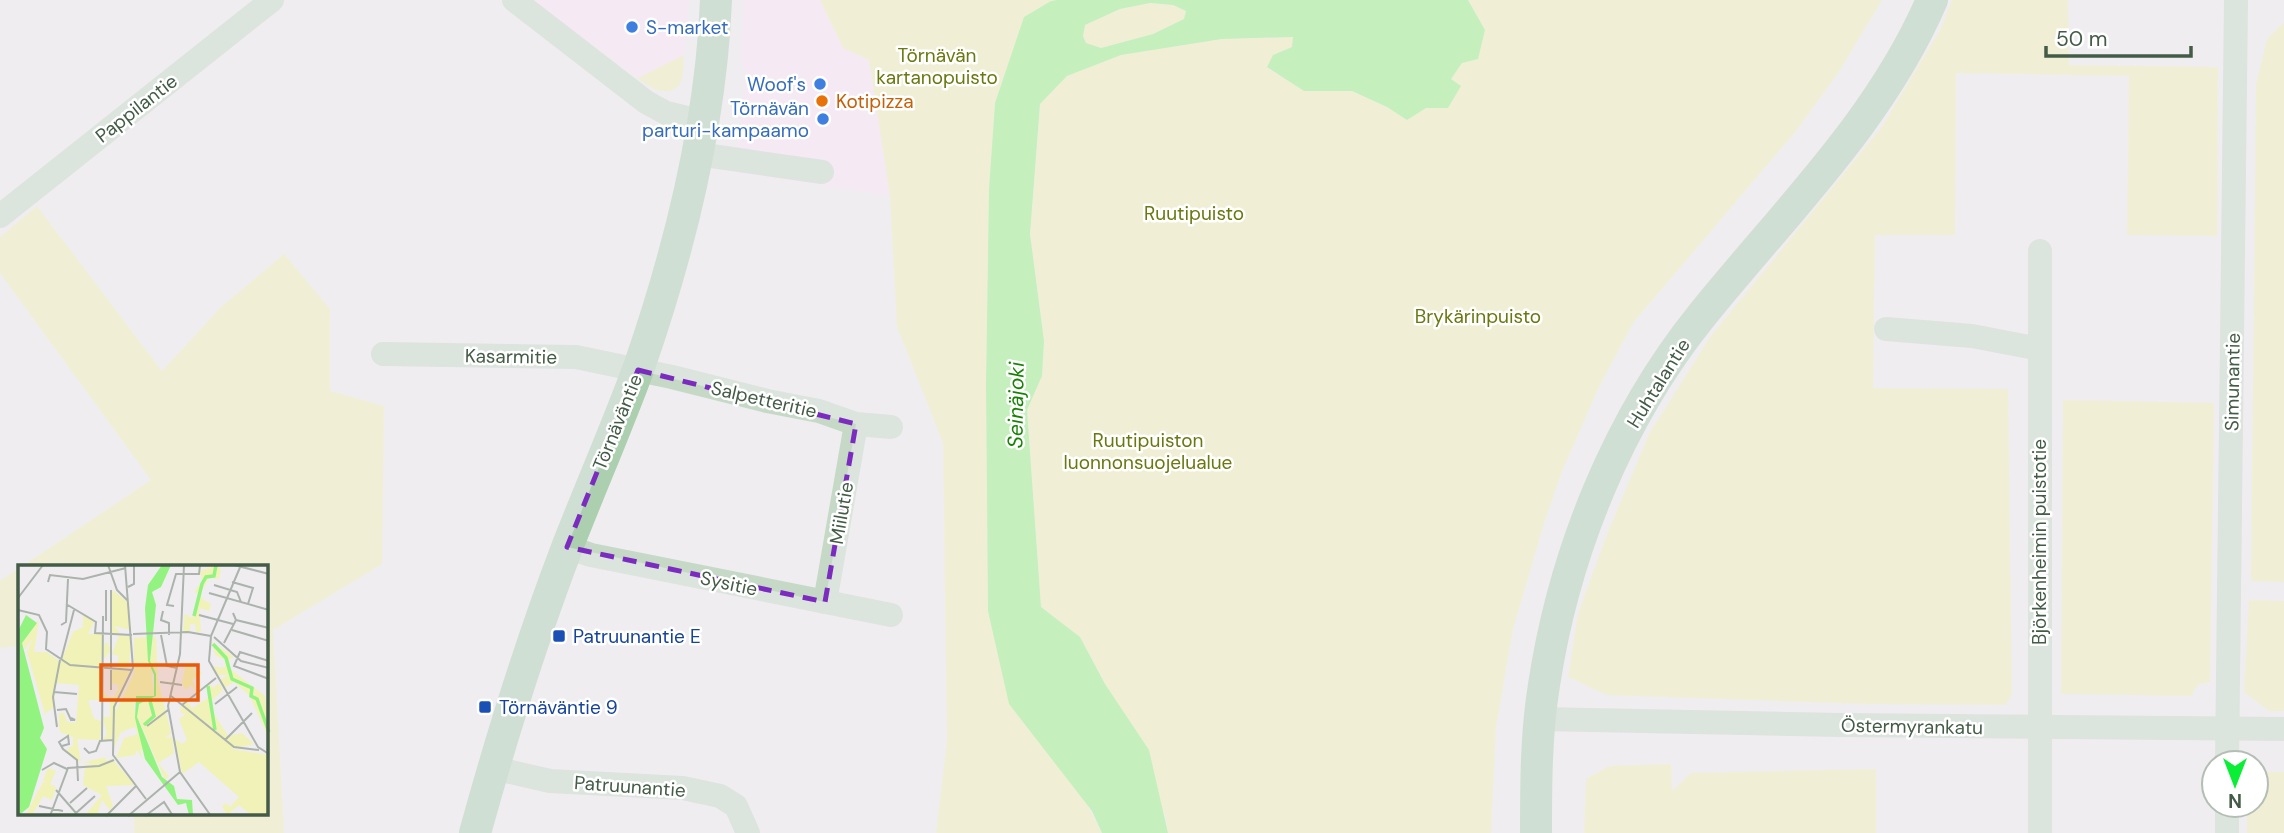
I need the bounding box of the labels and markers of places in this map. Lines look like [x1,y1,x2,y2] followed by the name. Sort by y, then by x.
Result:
[646,15,728,40] place label: S-market
[624,19,640,35] marker: S-market
[747,72,806,97] place label: Woof's
[812,76,828,92] marker: Woof's
[836,89,914,114] place label: Kotipizza
[814,93,830,109] marker: Kotipizza
[642,96,809,143] place label: Törnävän parturi-kampaamo
[815,111,831,127] marker: Törnävän parturi-kampaamo
[573,624,701,649] place label: Patruunantie E
[551,628,567,644] marker: Patruunantie E
[499,695,618,720] place label: Törnäväntie 9
[477,699,493,715] marker: Törnäväntie 9

